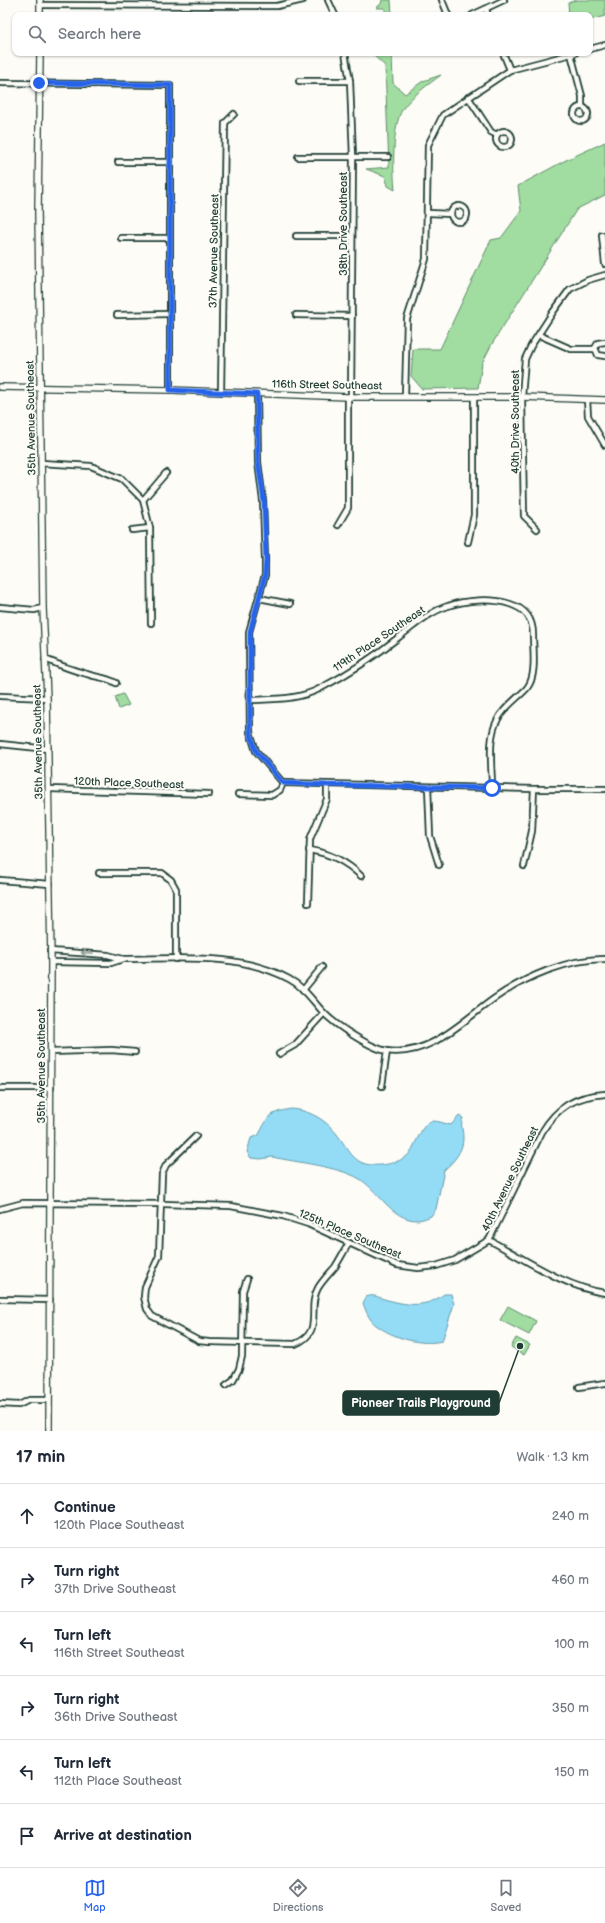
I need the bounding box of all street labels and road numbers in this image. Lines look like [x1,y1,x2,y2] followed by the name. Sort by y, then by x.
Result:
[337,171,350,276] street label: 38th Drive Southeast
[207,193,222,308] street label: 37th Avenue Southeast
[23,360,39,476] street label: 35th Avenue Southeast
[509,369,522,474] street label: 40th Drive Southeast
[272,378,383,392] street label: 116th Street Southeast
[331,603,428,675] street label: 119th Place Southeast
[30,684,46,800] street label: 35th Avenue Southeast
[74,775,185,791] street label: 120th Place Southeast
[35,1008,48,1124] street label: 35th Avenue Southeast
[479,1124,541,1234] street label: 40th Avenue Southeast
[297,1207,404,1262] street label: 125th Place Southeast

